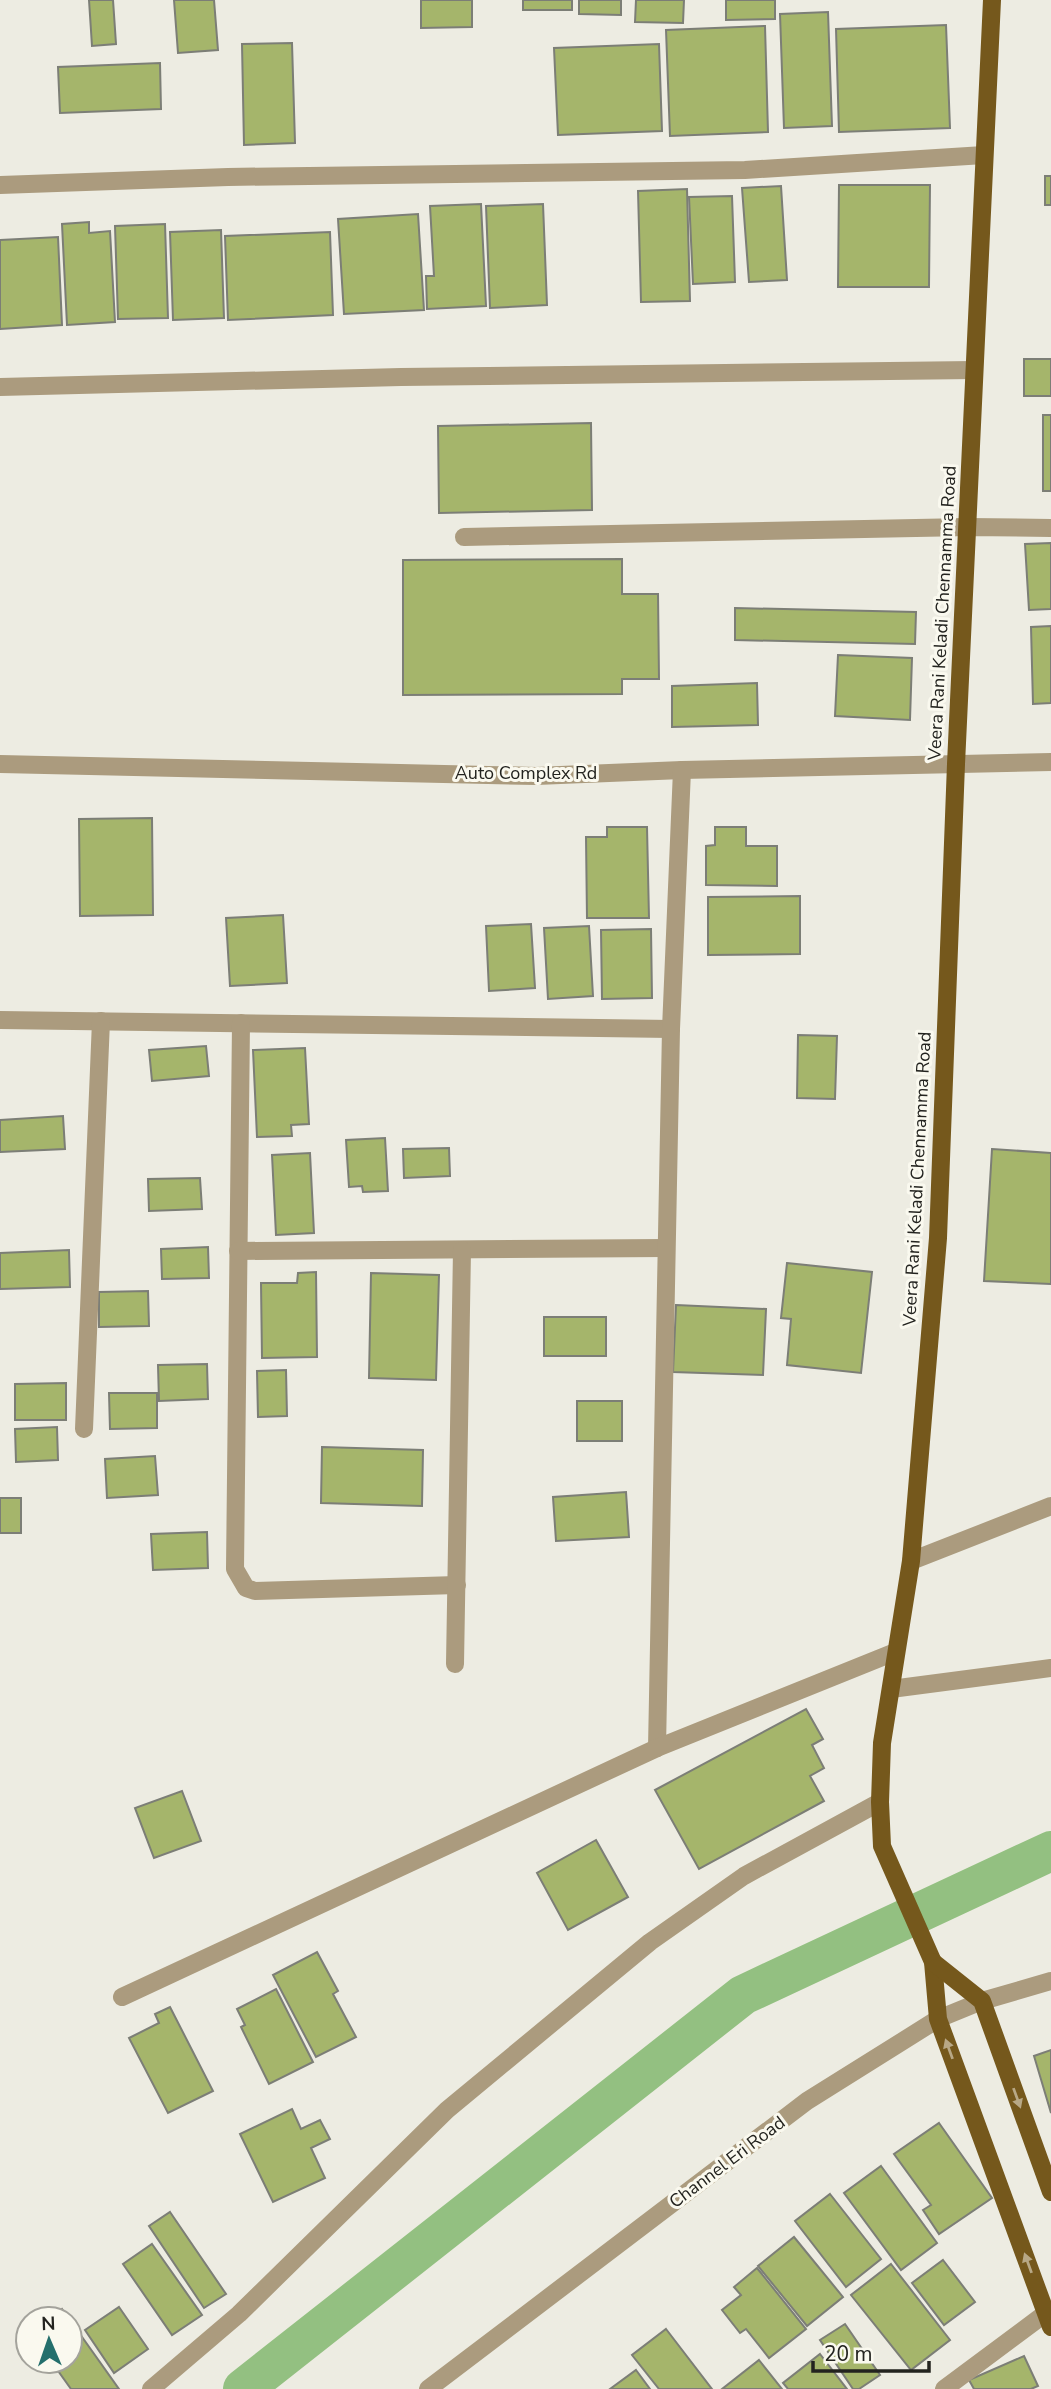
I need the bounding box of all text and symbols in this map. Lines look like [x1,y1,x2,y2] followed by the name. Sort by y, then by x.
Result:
[922,465,962,762] street label: Veera Rani Keladi Chennamma Road
[455,761,597,785] street label: Auto Complex Rd
[897,1031,937,1328] street label: Veera Rani Keladi Chennamma Road
[944,2039,955,2060] one-way arrow
[1012,2088,1023,2109] one-way arrow
[664,2110,790,2214] street label: Channel Eri Road
[1022,2253,1033,2274] one-way arrow
[14,2305,84,2375] north arrow
[41,2311,56,2337] text: N
[813,2330,928,2374] scale bar
[824,2340,873,2368] text: 20 m

